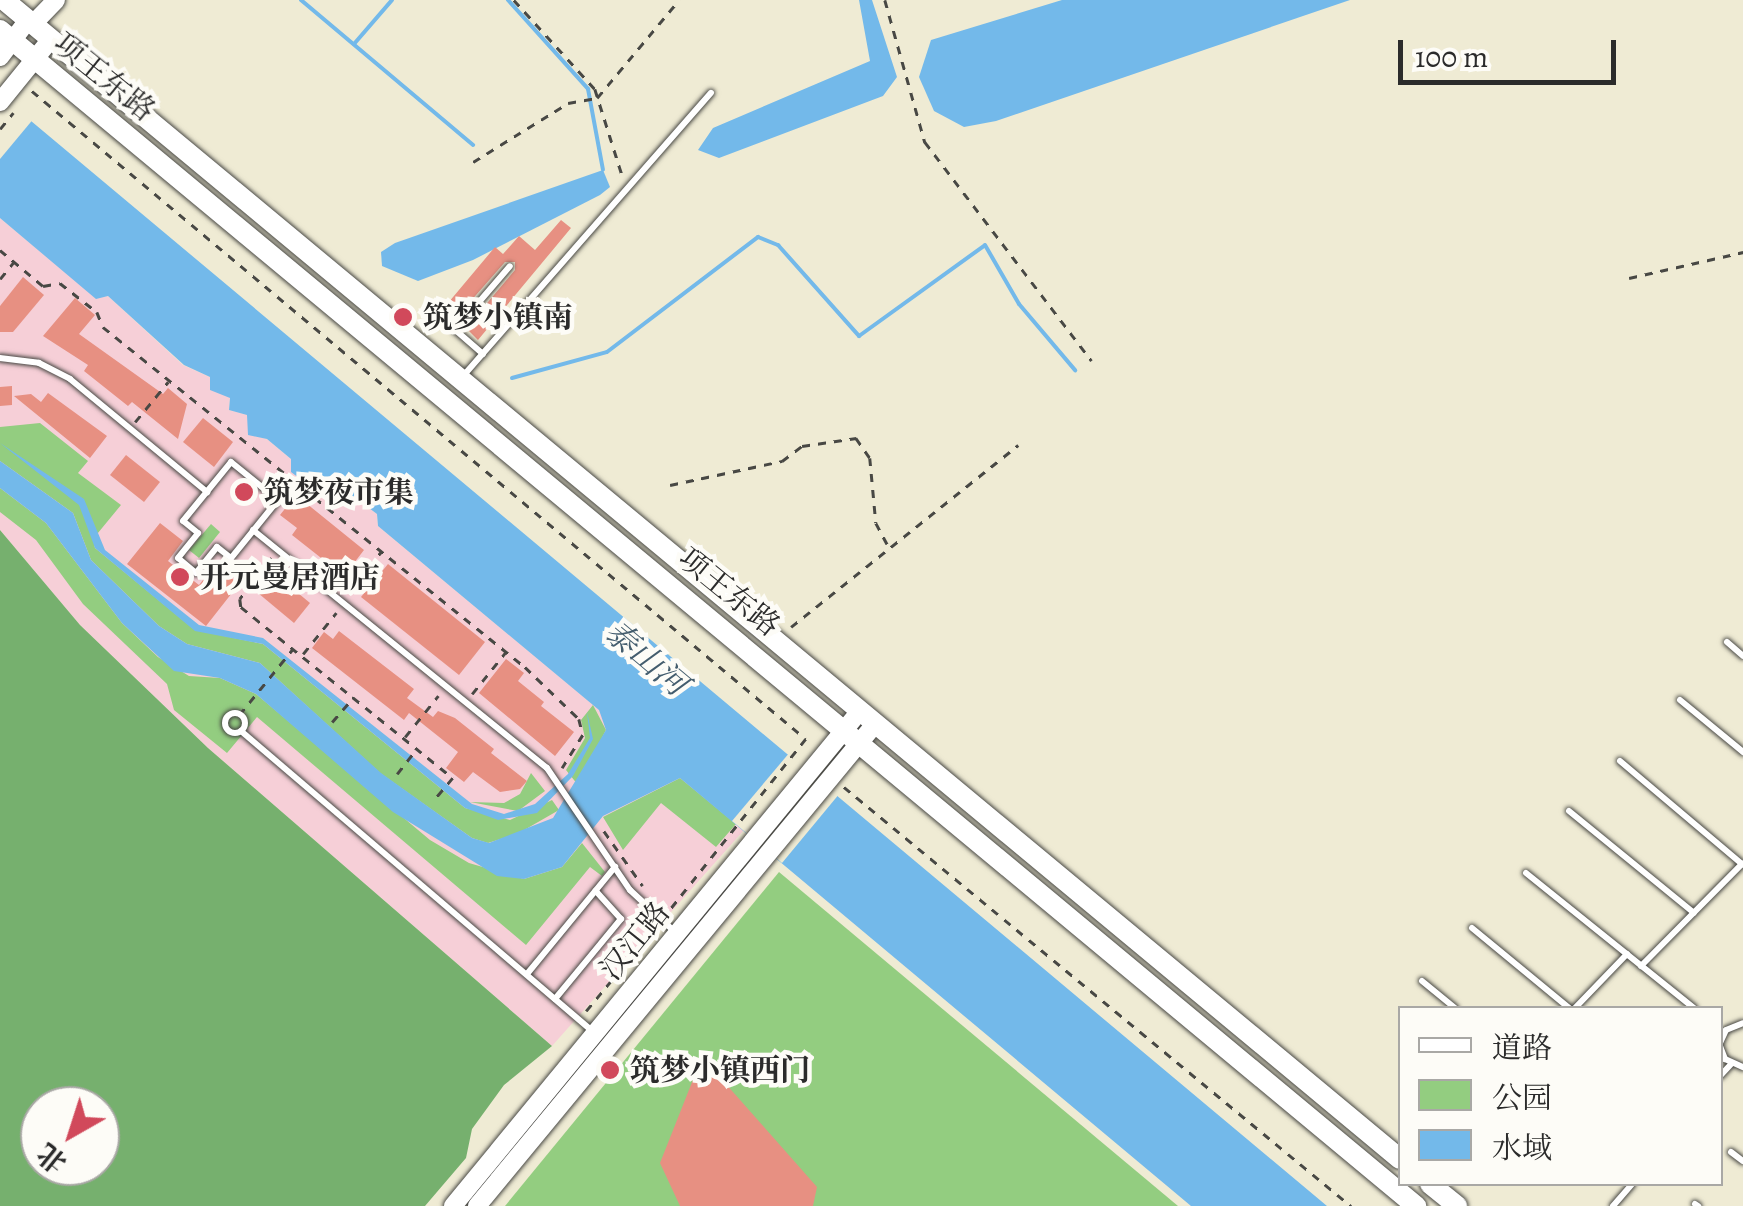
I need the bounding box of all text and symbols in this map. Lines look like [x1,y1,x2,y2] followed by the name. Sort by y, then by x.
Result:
[1403,20,1620,82] scale bar
[46,25,162,129] street label: 项王东路
[1415,37,1488,77] text: 100 m
[423,299,573,335] place label: 筑梦小镇南
[392,306,414,328] marker: 筑梦小镇南
[264,474,414,510] place label: 筑梦夜市集
[233,481,255,503] marker: 筑梦夜市集
[671,540,787,644] street label: 项王东路
[200,559,380,595] place label: 开元曼居酒店
[169,566,191,588] marker: 开元曼居酒店
[597,612,695,704] water label: 泰山河
[593,895,677,987] street label: 汉江路
[1398,1006,1723,1186] legend
[1492,1028,1552,1068] text: 道路
[630,1052,810,1088] place label: 筑梦小镇西门
[599,1059,621,1081] marker: 筑梦小镇西门
[1492,1078,1552,1118] text: 公园
[20,1086,120,1186] north arrow
[1492,1128,1552,1168] text: 水域
[30,1134,75,1181] text: 北

